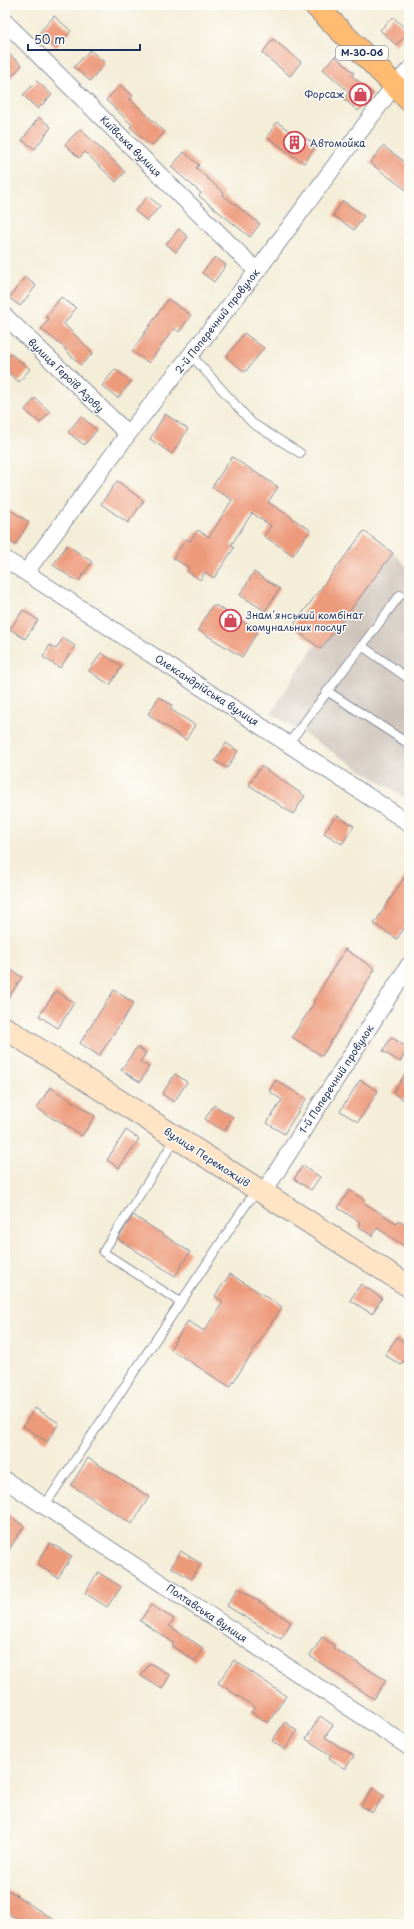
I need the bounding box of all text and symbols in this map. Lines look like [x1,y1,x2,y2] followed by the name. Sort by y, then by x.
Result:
[28,26,140,52] scale bar
[34,30,65,48] text: 50 m
[336,46,388,60] road number: М-30-06
[347,81,373,107] shop icon: Форсаж
[305,86,344,101] place label: Форсаж
[97,112,165,180] street label: Київська вулиця
[282,130,308,156] building icon: Автомойка
[310,135,366,150] place label: Автомойка
[171,265,263,377] street label: 2-й Поперечний провулок
[24,334,108,416] street label: вулиця Героїв Азову
[245,607,364,635] place label: Знам'янський комбінат комунальних послуг
[218,608,244,634] shop icon: Знам'янський комбінат комунальних послуг
[152,650,262,729] street label: Олександрійська вулиця
[295,1021,377,1137] street label: 1-й Поперечний провулок
[161,1123,253,1190] street label: вулиця Переможців
[164,1580,251,1645] street label: Полтавська вулиця

